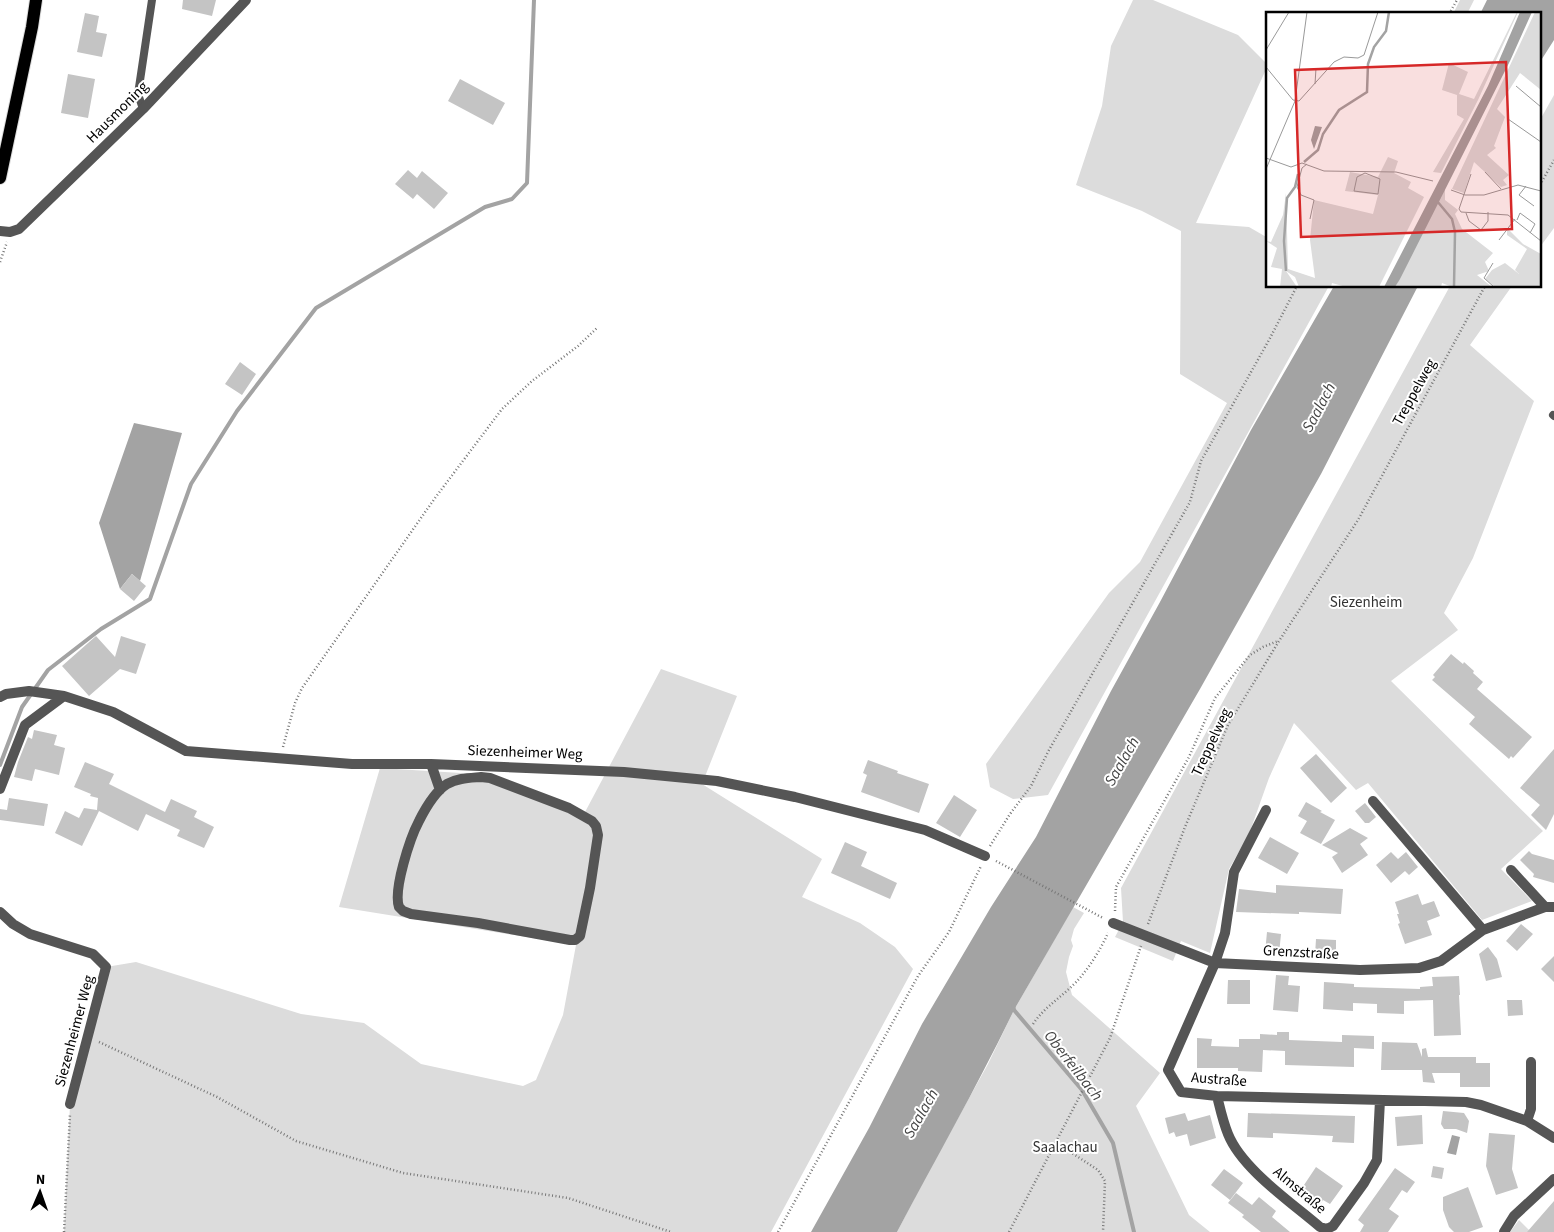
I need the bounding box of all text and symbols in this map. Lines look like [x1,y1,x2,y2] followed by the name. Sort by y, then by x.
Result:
[1266,12,1542,288] inset map
[82,76,153,148] street label: Hausmoning
[1387,355,1442,429] street label: Treppelweg
[1297,379,1341,436] water label: Saalach
[1330,592,1402,613] park label: Siezenheim
[1186,704,1237,780] street label: Treppelweg
[1099,733,1145,790] water label: Saalach
[467,740,583,765] street label: Siezenheimer Weg
[1263,940,1339,965] street label: Grenzstraße
[49,972,100,1089] street label: Siezenheimer Weg
[1039,1026,1108,1106] water label: Oberfeilbach
[1190,1067,1248,1092] street label: Austraße
[898,1085,944,1142] water label: Saalach
[1032,1137,1098,1158] park label: Saalachau
[1268,1162,1331,1219] street label: Almstraße
[15,1167,65,1217] north arrow
[35,1170,45,1190] text: N

